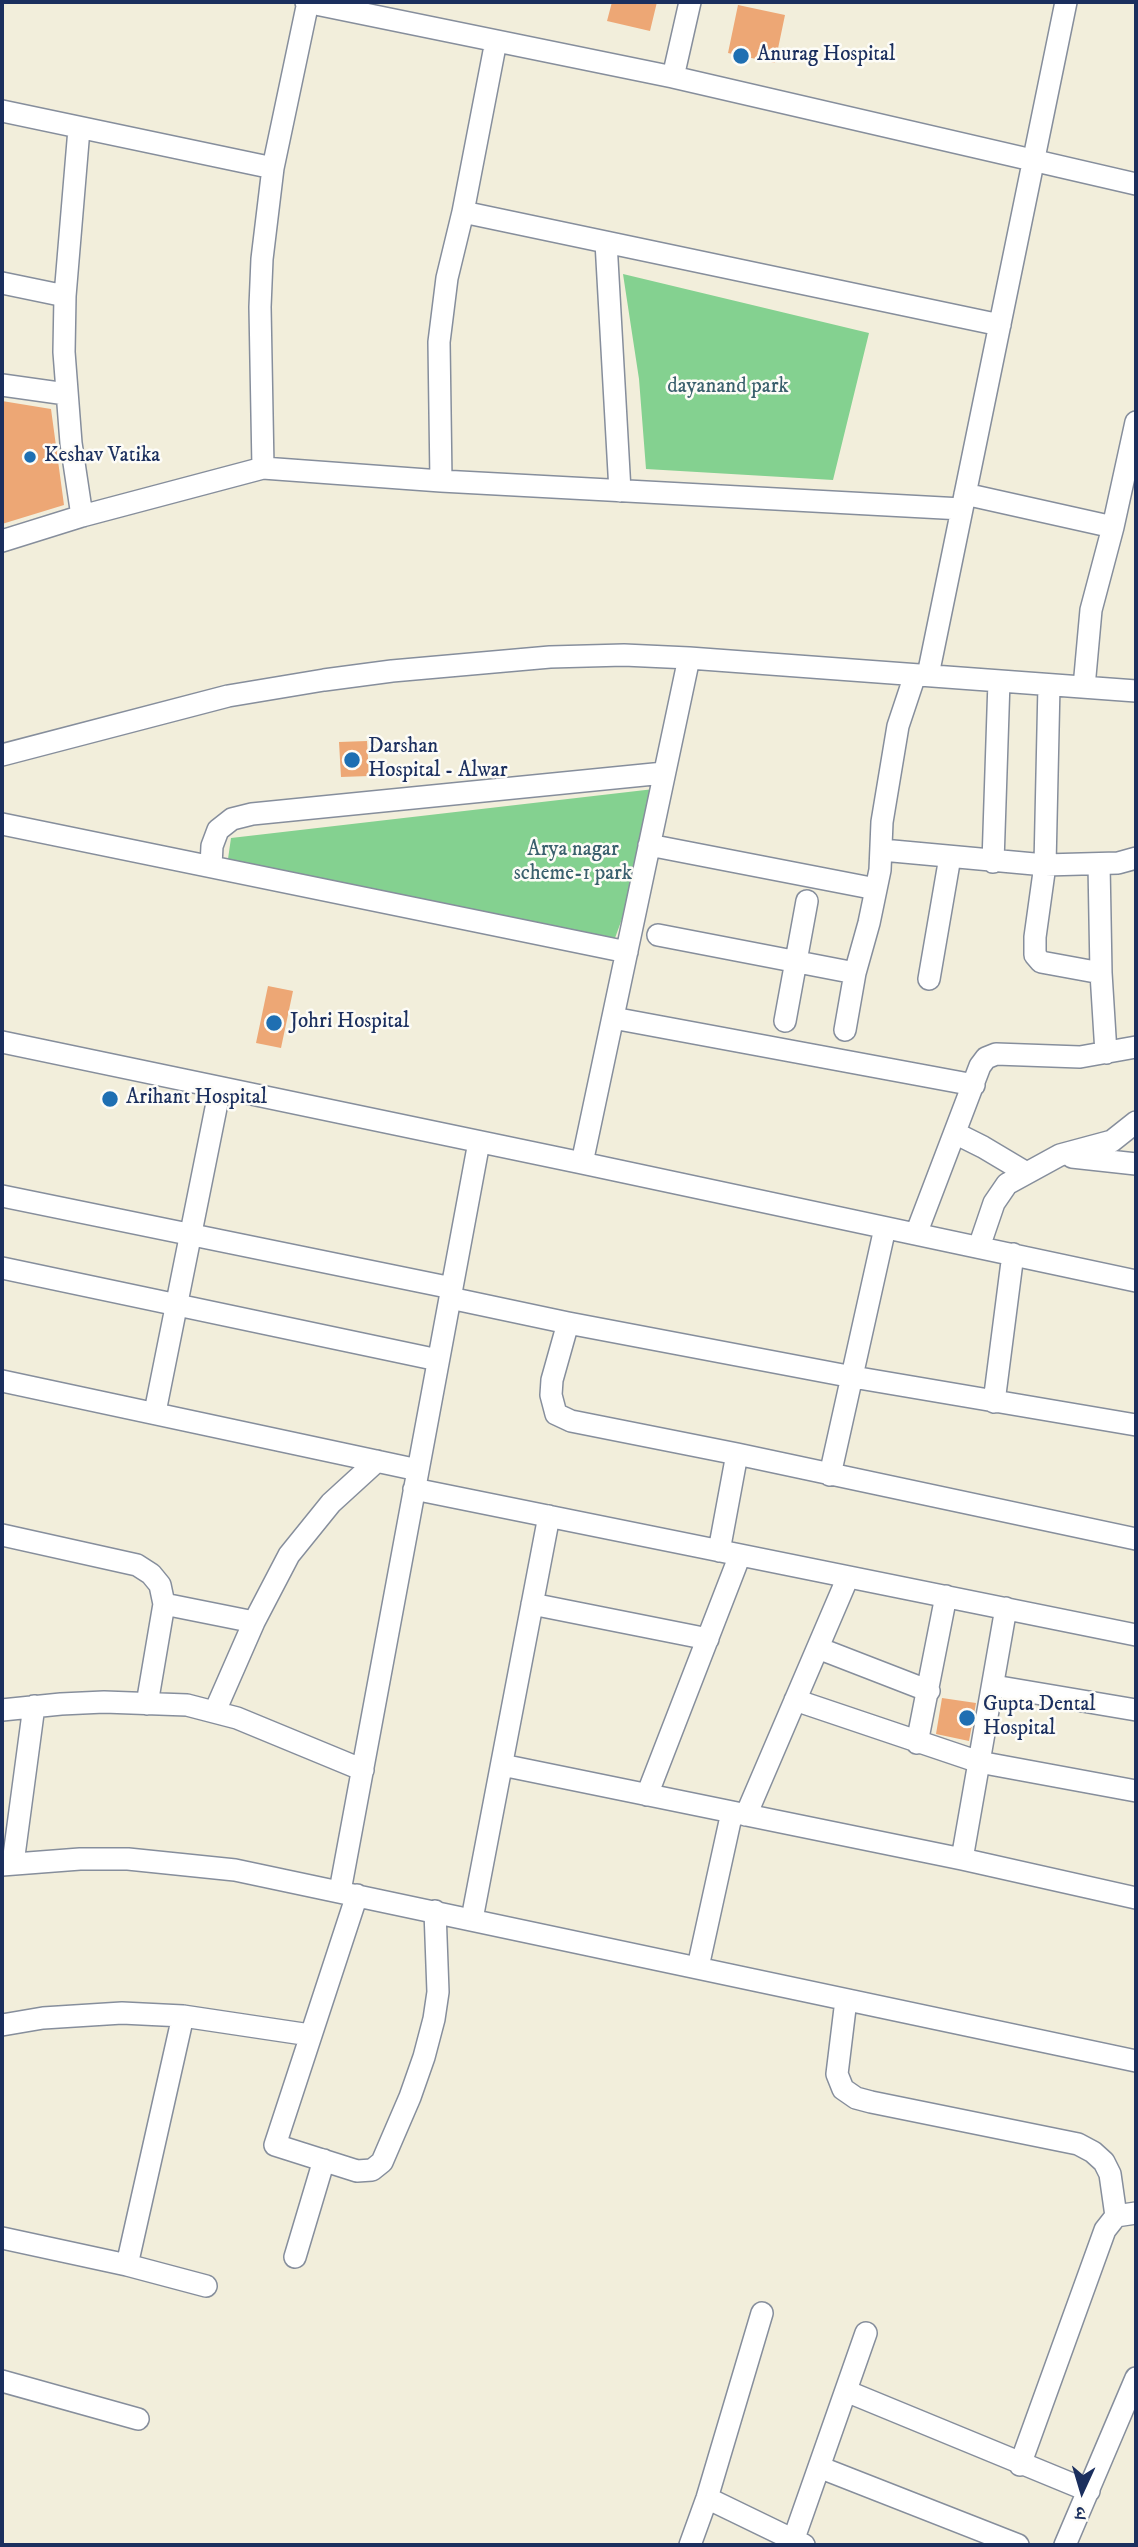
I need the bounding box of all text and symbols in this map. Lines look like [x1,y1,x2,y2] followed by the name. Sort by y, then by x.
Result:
[757,43,895,69] place label: Anurag Hospital
[731,46,751,66] marker: Anurag Hospital
[667,375,789,401] park label: dayanand park
[44,444,160,470] place label: Keshav Vatika
[22,449,38,465] marker: Keshav Vatika
[368,735,508,785] place label: Darshan Hospital - Alwar
[342,750,362,770] marker: Darshan Hospital - Alwar
[514,838,632,888] park label: Arya nagar scheme-1 park
[290,1010,409,1036] place label: Johri Hospital
[264,1013,284,1033] marker: Johri Hospital
[126,1086,267,1112] place label: Arihant Hospital
[100,1089,120,1109] marker: Arihant Hospital
[983,1693,1096,1743] place label: Gupta Dental Hospital
[957,1708,977,1728] marker: Gupta Dental Hospital
[1047,2456,1117,2526] north arrow
[1075,2501,1086,2524] text: उ

